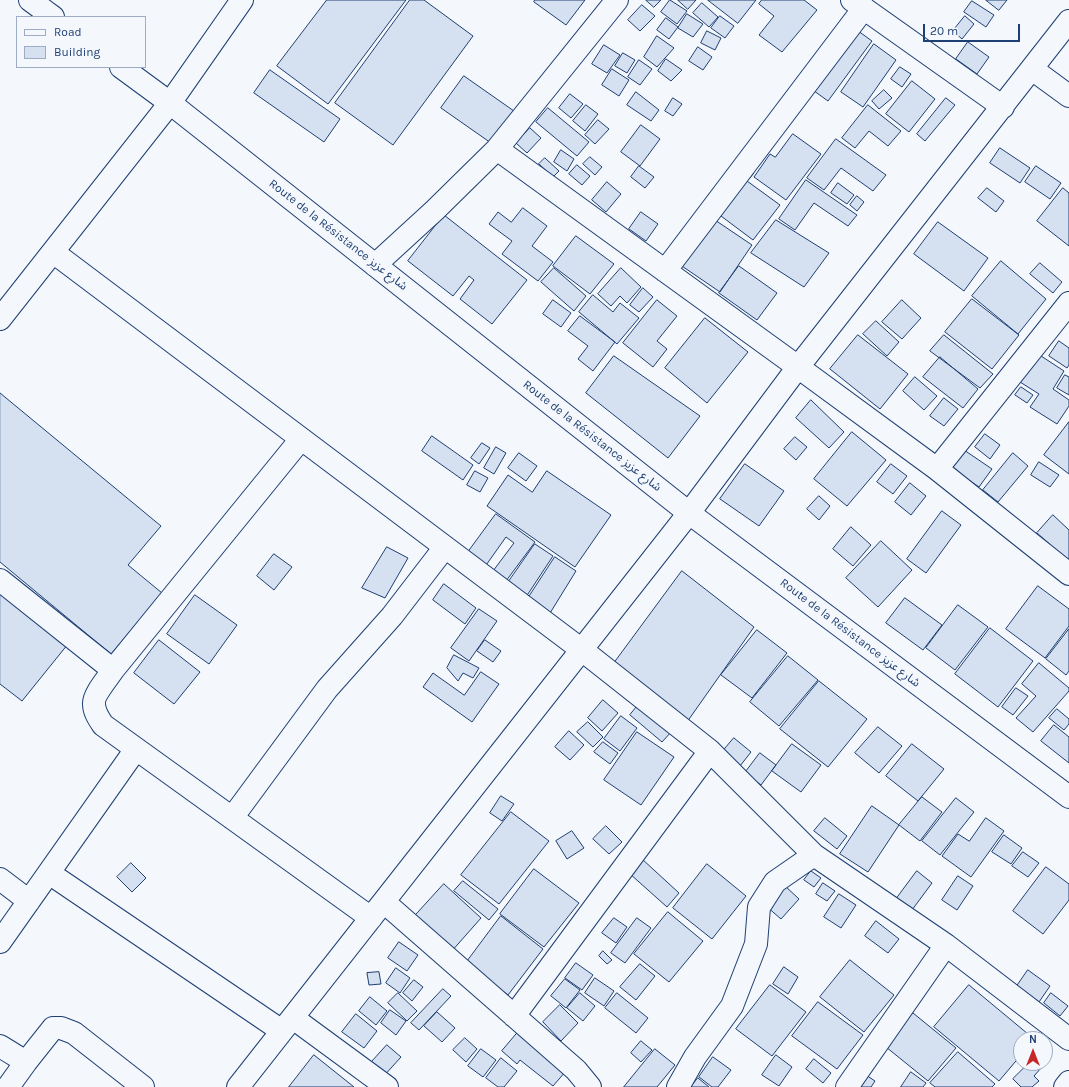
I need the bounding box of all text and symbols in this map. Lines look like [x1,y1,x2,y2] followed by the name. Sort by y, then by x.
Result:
[16,16,146,68] legend
[925,16,1022,42] scale bar
[930,24,958,38] text: 20 m
[54,25,82,39] text: Road
[54,45,100,59] text: Building
[266,176,410,294] street label: Route de la Résistance شارع عزيز
[520,377,664,495] street label: Route de la Résistance شارع عزيز
[777,576,923,690] street label: Route de la Résistance شارع عزيز
[1013,1031,1053,1071] north arrow
[1029,1033,1037,1046] text: N

